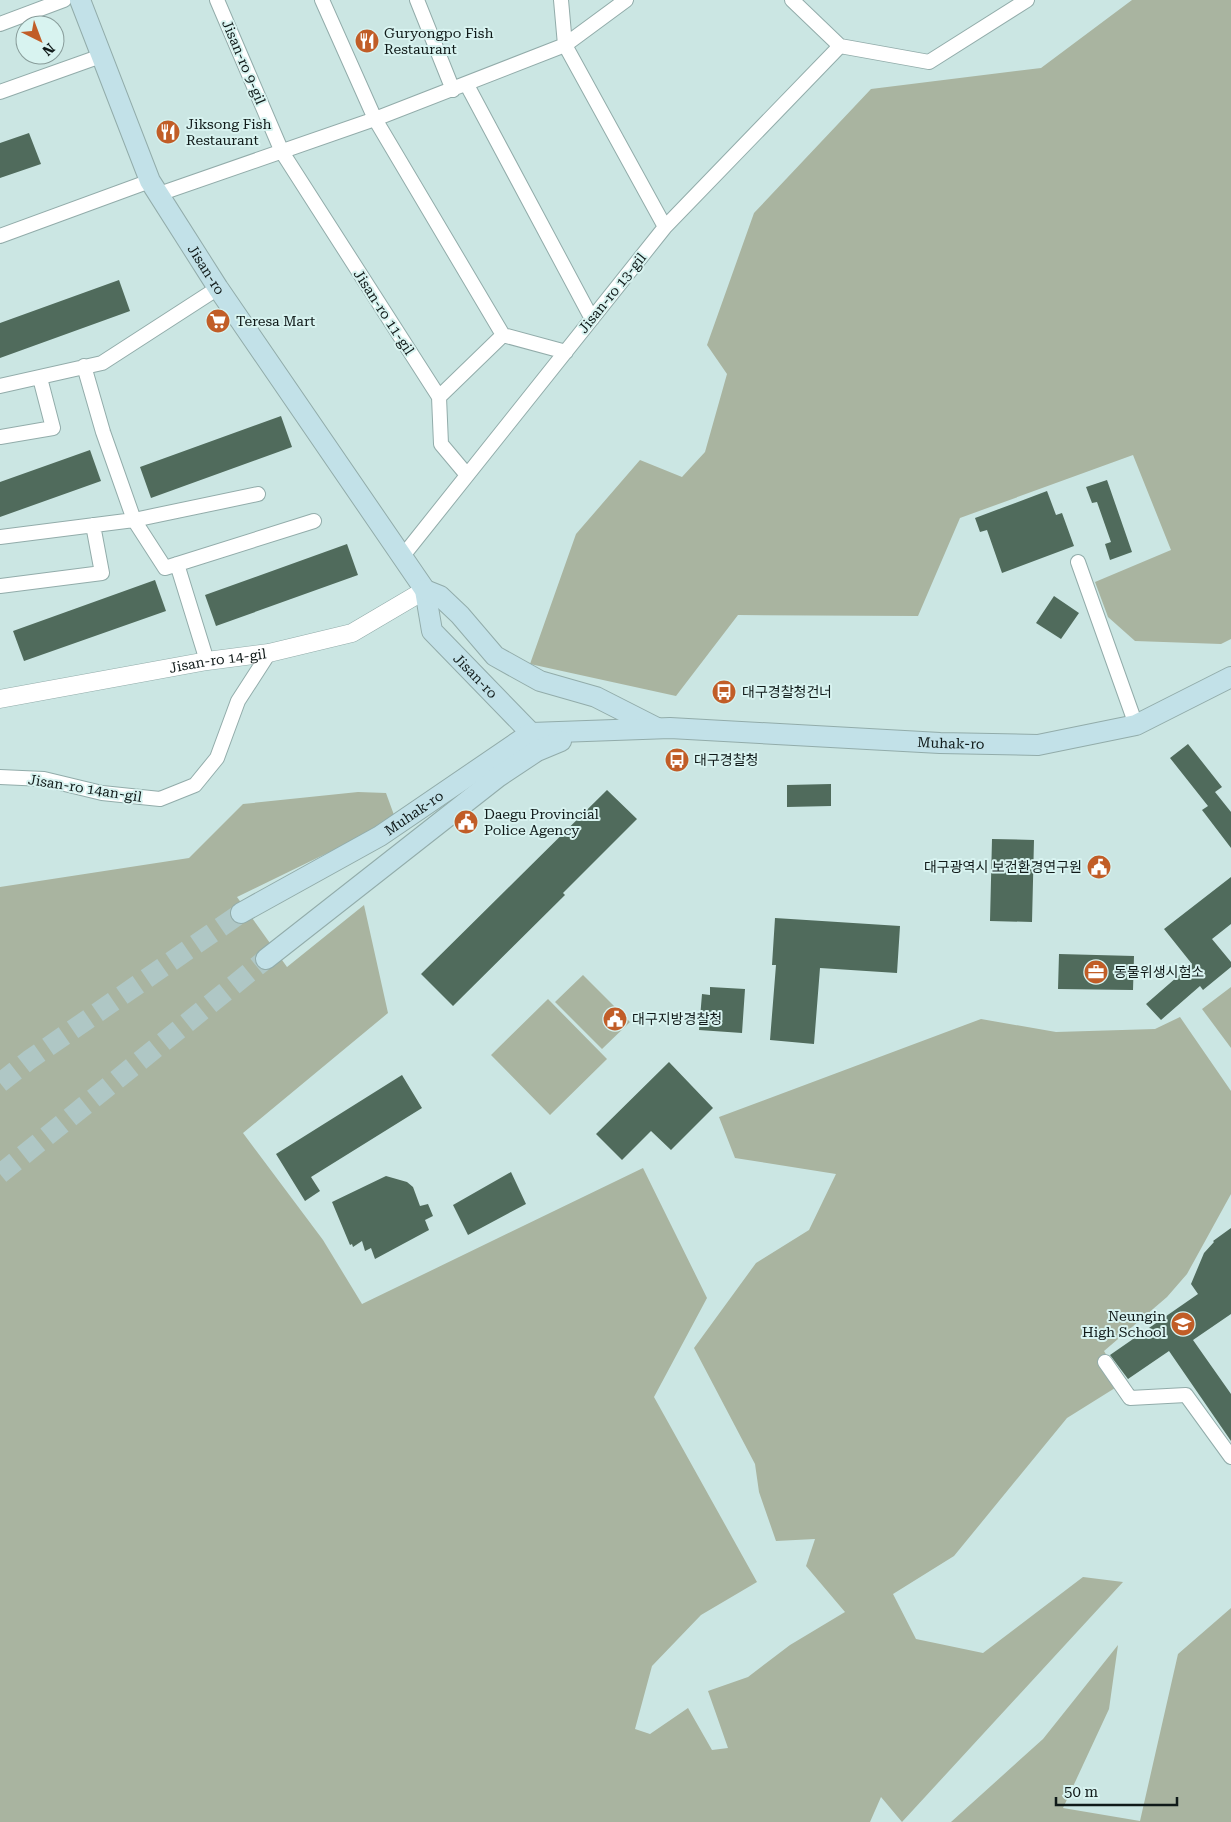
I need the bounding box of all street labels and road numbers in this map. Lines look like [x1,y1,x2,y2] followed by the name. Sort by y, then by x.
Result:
[219,17,269,107] street label: Jisan-ro 9-gil
[184,242,228,298] street label: Jisan-ro
[575,249,650,336] street label: Jisan-ro 13-gil
[351,266,418,358] street label: Jisan-ro 11-gil
[168,645,268,676] street label: Jisan-ro 14-gil
[450,650,501,702] street label: Jisan-ro
[917,734,985,752] street label: Muhak-ro
[27,771,144,805] street label: Jisan-ro 14an-gil
[382,787,446,838] street label: Muhak-ro

